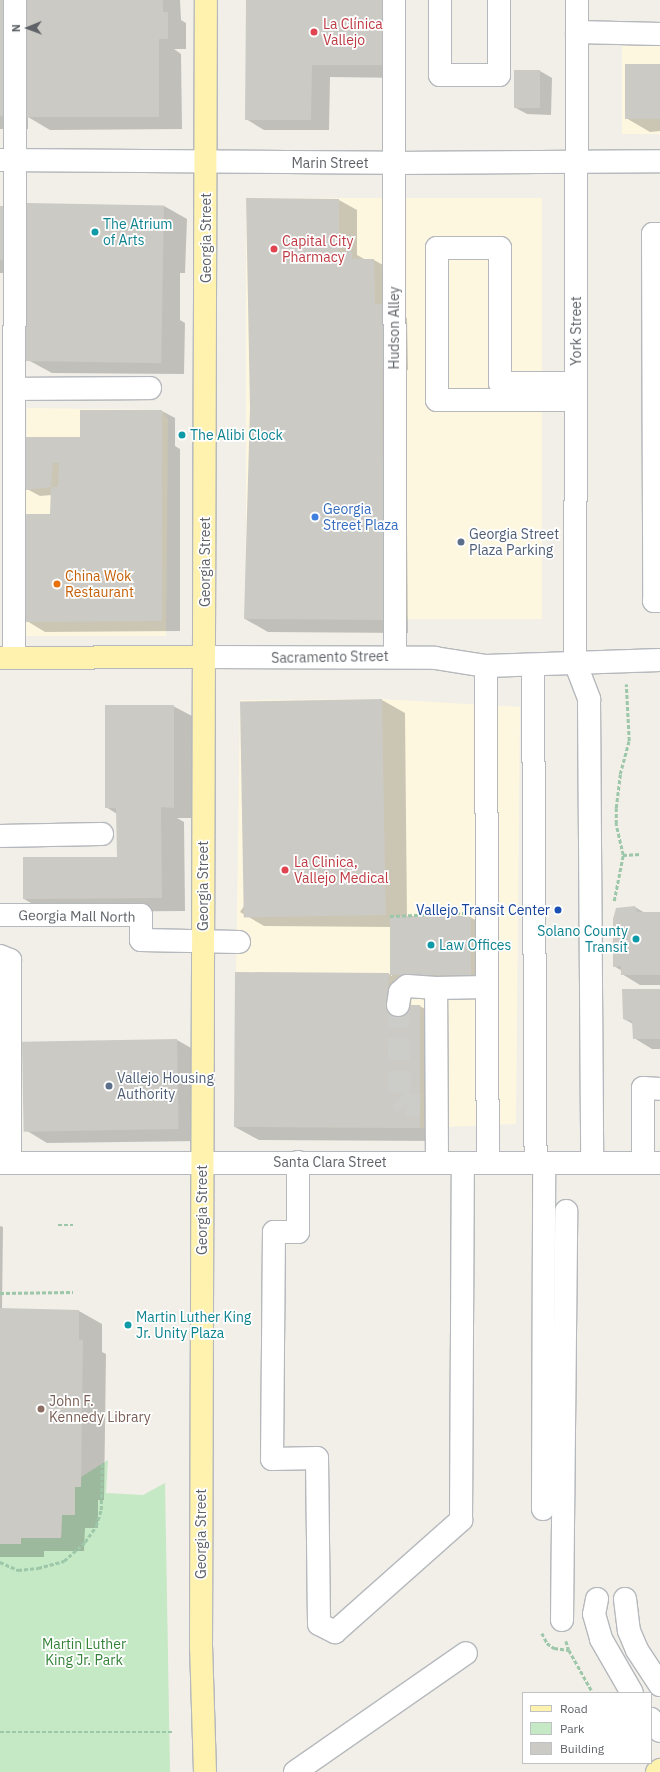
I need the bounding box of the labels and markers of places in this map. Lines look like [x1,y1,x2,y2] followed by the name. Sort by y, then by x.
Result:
[323,16,383,48] place label: La Clínica Vallejo
[308,26,320,38] marker: La Clínica Vallejo
[103,216,173,248] place label: The Atrium of Arts
[90,227,100,237] marker: The Atrium of Arts
[282,233,353,266] place label: Capital City Pharmacy
[269,244,279,254] marker: Capital City Pharmacy
[190,427,283,443] place label: The Alibi Clock
[177,430,187,440] marker: The Alibi Clock
[323,501,398,534] place label: Georgia Street Plaza
[310,512,320,522] marker: Georgia Street Plaza
[469,526,559,558] place label: Georgia Street Plaza Parking
[456,537,466,547] marker: Georgia Street Plaza Parking
[65,568,134,600] place label: China Wok Restaurant
[52,579,62,589] marker: China Wok Restaurant
[294,854,388,886] place label: La Clinica, Vallejo Medical
[279,864,291,876] marker: La Clinica, Vallejo Medical
[416,902,550,918] place label: Vallejo Transit Center
[553,905,563,915] marker: Vallejo Transit Center
[537,923,628,956] place label: Solano County Transit
[631,934,641,944] marker: Solano County Transit
[439,937,511,953] place label: Law Offices
[426,940,436,950] marker: Law Offices
[117,1070,214,1102] place label: Vallejo Housing Authority
[104,1081,114,1091] marker: Vallejo Housing Authority
[136,1309,251,1342] place label: Martin Luther King Jr. Unity Plaza
[123,1320,133,1330] marker: Martin Luther King Jr. Unity Plaza
[49,1393,151,1426] place label: John F. Kennedy Library
[36,1404,46,1414] marker: John F. Kennedy Library

